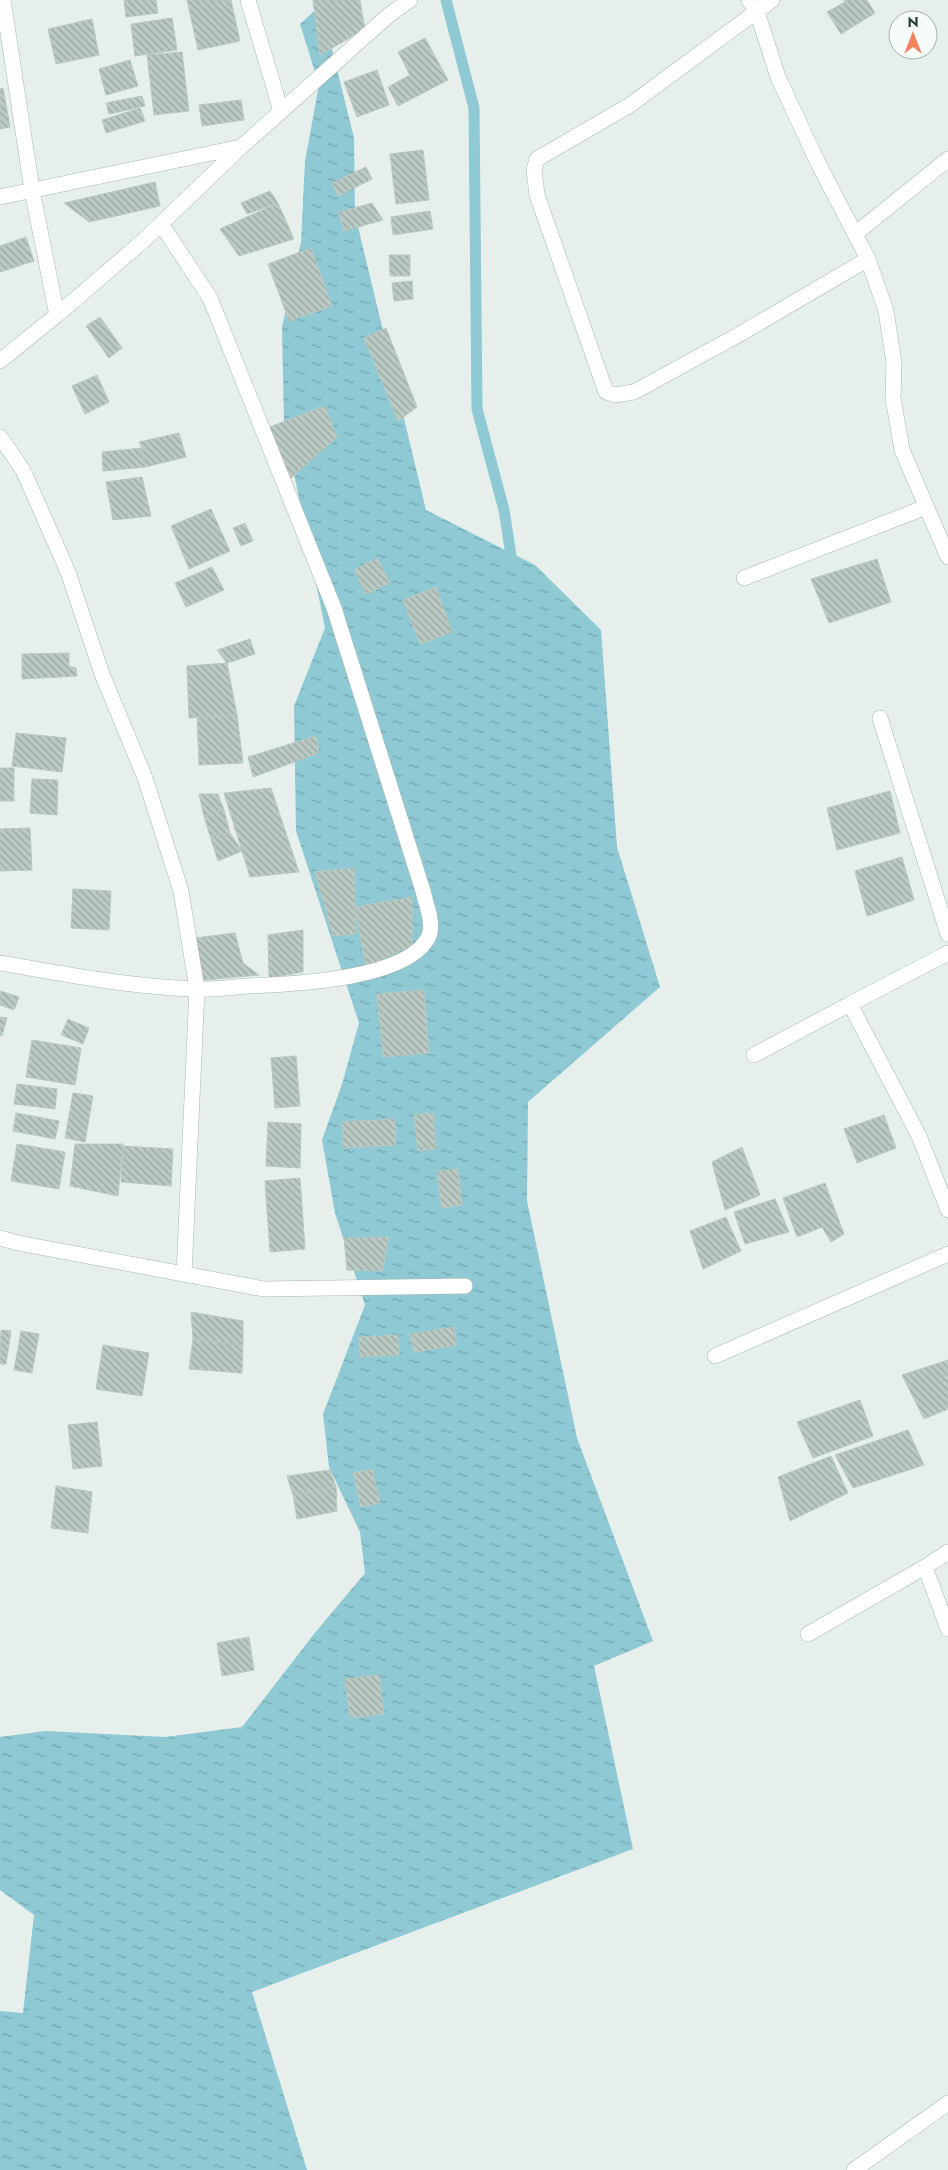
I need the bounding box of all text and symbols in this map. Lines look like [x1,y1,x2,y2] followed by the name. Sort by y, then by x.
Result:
[888,10,938,60] north arrow
[907,12,919,32] text: N

